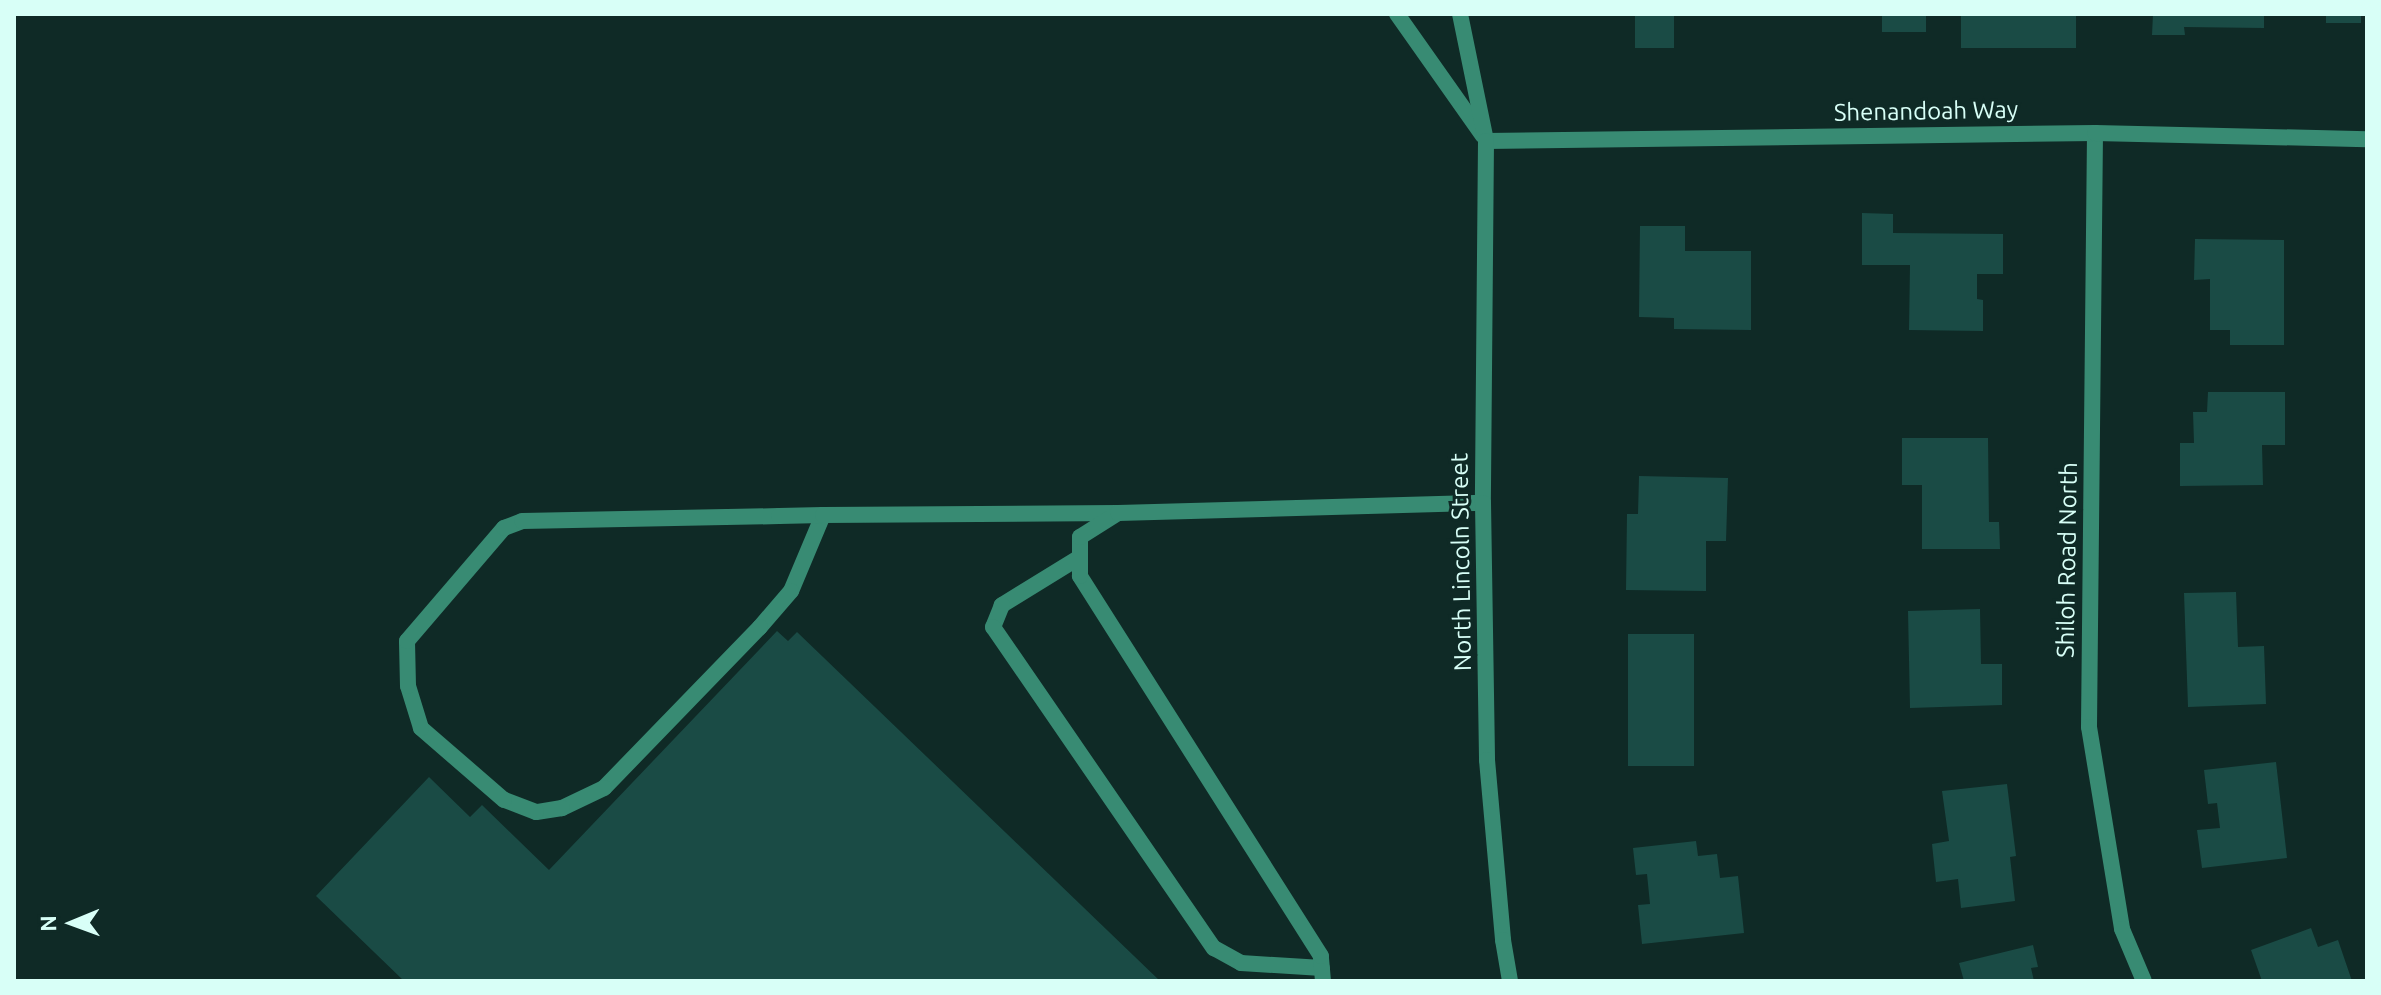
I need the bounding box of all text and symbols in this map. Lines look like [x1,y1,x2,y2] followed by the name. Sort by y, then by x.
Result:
[1834,95,2018,127] street label: Shenandoah Way
[1445,453,1477,671] street label: North Lincoln Street
[2051,462,2083,658] street label: Shiloh Road North
[32,883,112,963] north arrow
[35,915,60,932] text: N

